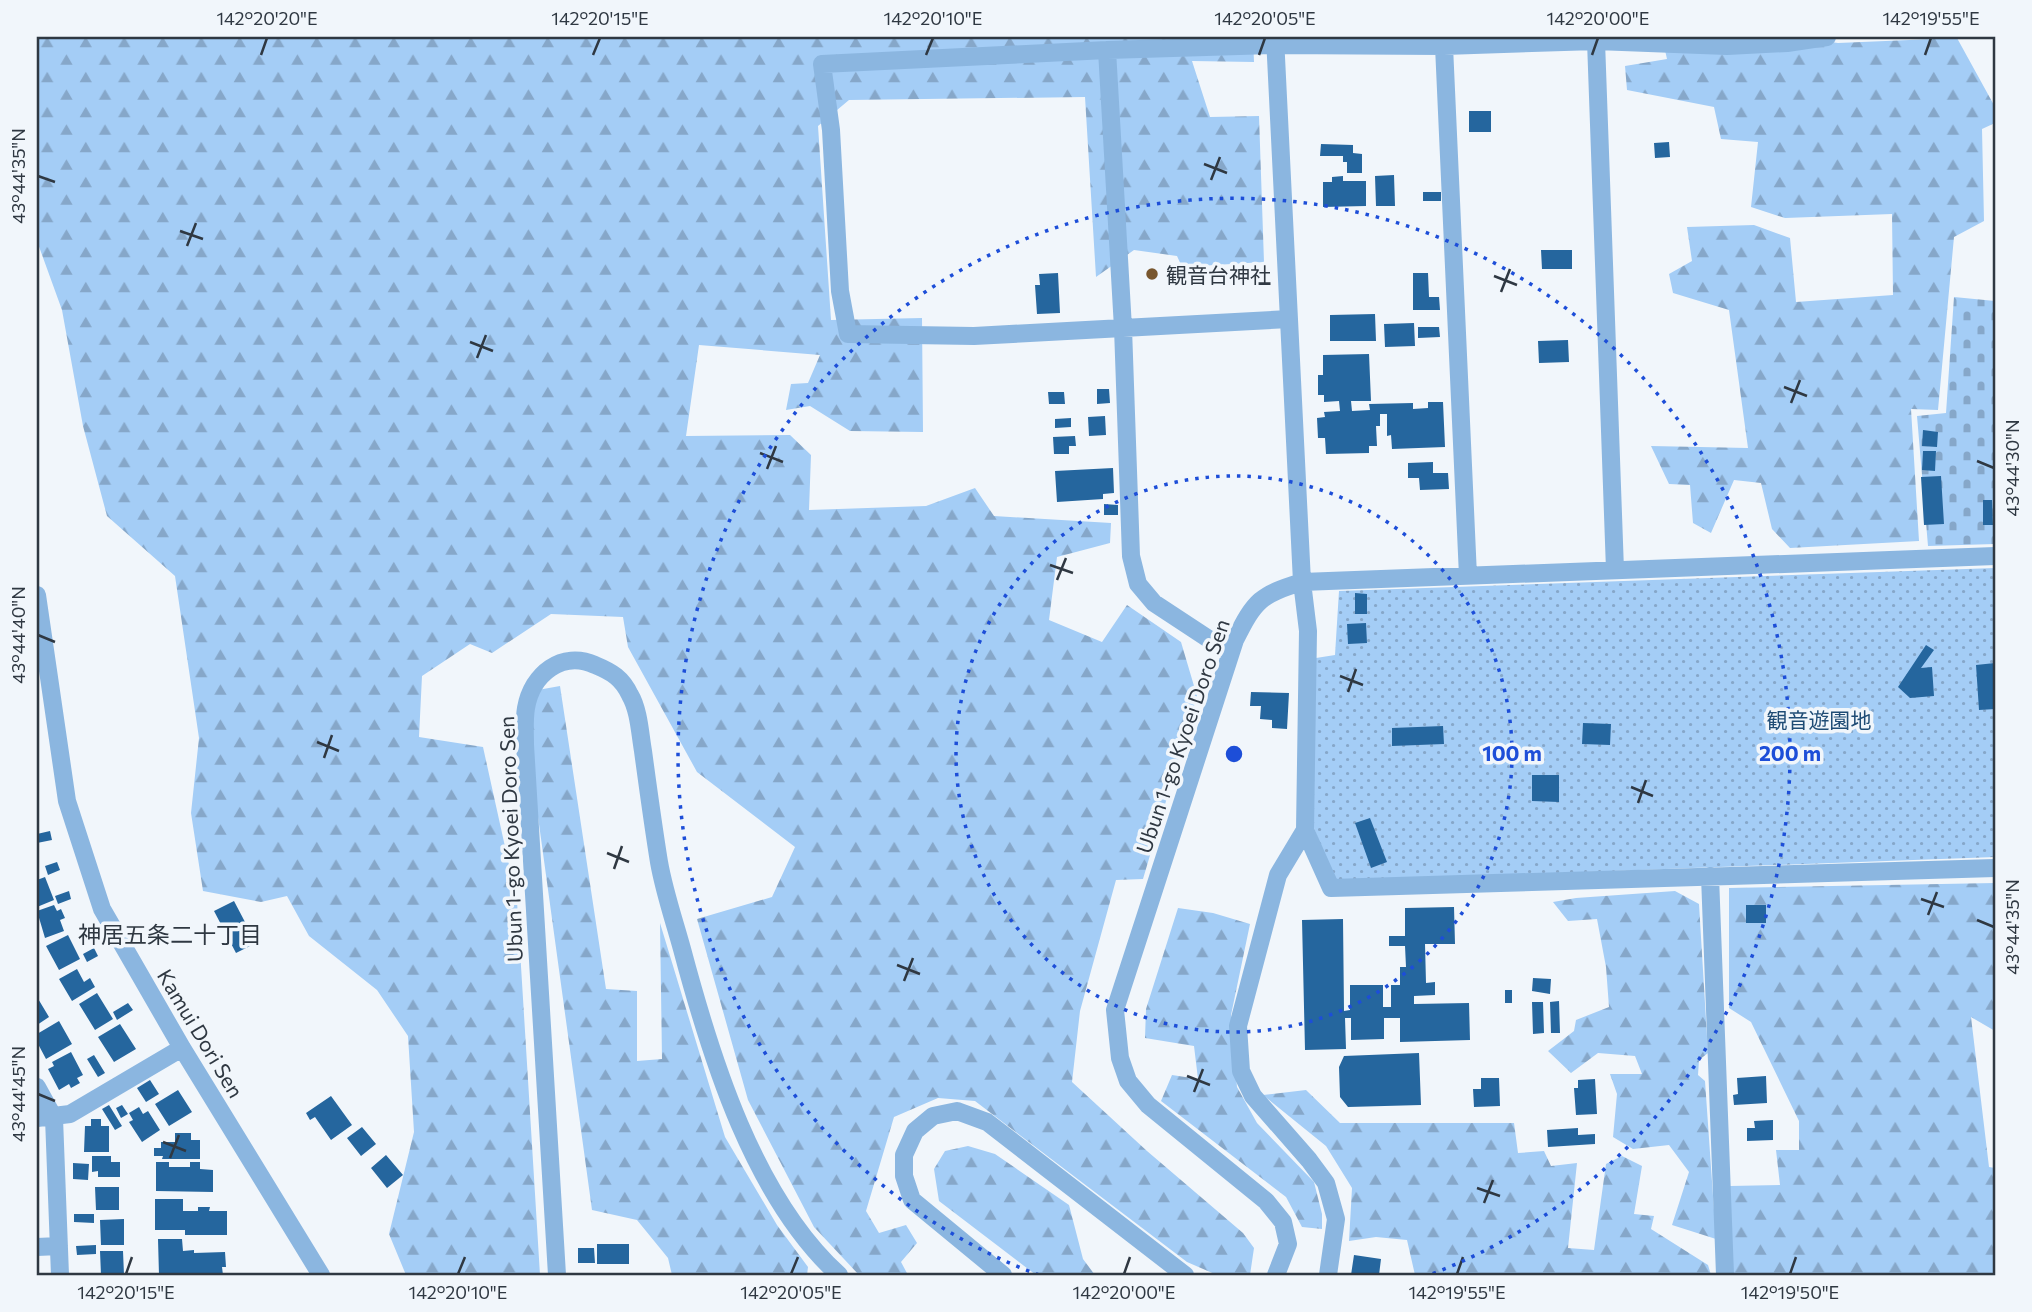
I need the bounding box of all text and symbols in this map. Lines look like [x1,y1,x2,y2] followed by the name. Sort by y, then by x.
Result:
[216,7,318,29] text: 142°20'20"E
[551,7,649,29] text: 142°20'15"E
[884,7,982,29] text: 142°20'10"E
[1214,7,1316,29] text: 142°20'05"E
[1546,7,1650,29] text: 142°20'00"E
[1882,7,1980,29] text: 142°19'55"E
[7,128,29,224] text: 43°44'35"N
[1166,262,1271,287] place label: 観音台神社
[1144,266,1160,282] marker: 観音台神社
[2001,419,2023,517] text: 43°44'30"N
[7,586,29,684] text: 43°44'40"N
[1130,616,1234,856] street label: Ubun 1-go Kyoei Doro Sen
[1767,707,1872,732] park label: 観音遊園地
[493,716,527,962] street label: Ubun 1-go Kyoei Doro Sen
[1482,740,1542,765] text: 100 m
[1759,740,1821,765] text: 200 m
[1222,742,1246,766] centre of rings
[2001,879,2023,975] text: 43°44'35"N
[78,920,262,948] district label: 神居五条二十丁目
[153,964,249,1102] street label: Kamui Dori Sen
[7,1046,29,1142] text: 43°44'45"N
[77,1281,175,1303] text: 142°20'15"E
[409,1281,507,1303] text: 142°20'10"E
[740,1281,842,1303] text: 142°20'05"E
[1072,1281,1176,1303] text: 142°20'00"E
[1408,1281,1506,1303] text: 142°19'55"E
[1741,1281,1839,1303] text: 142°19'50"E

